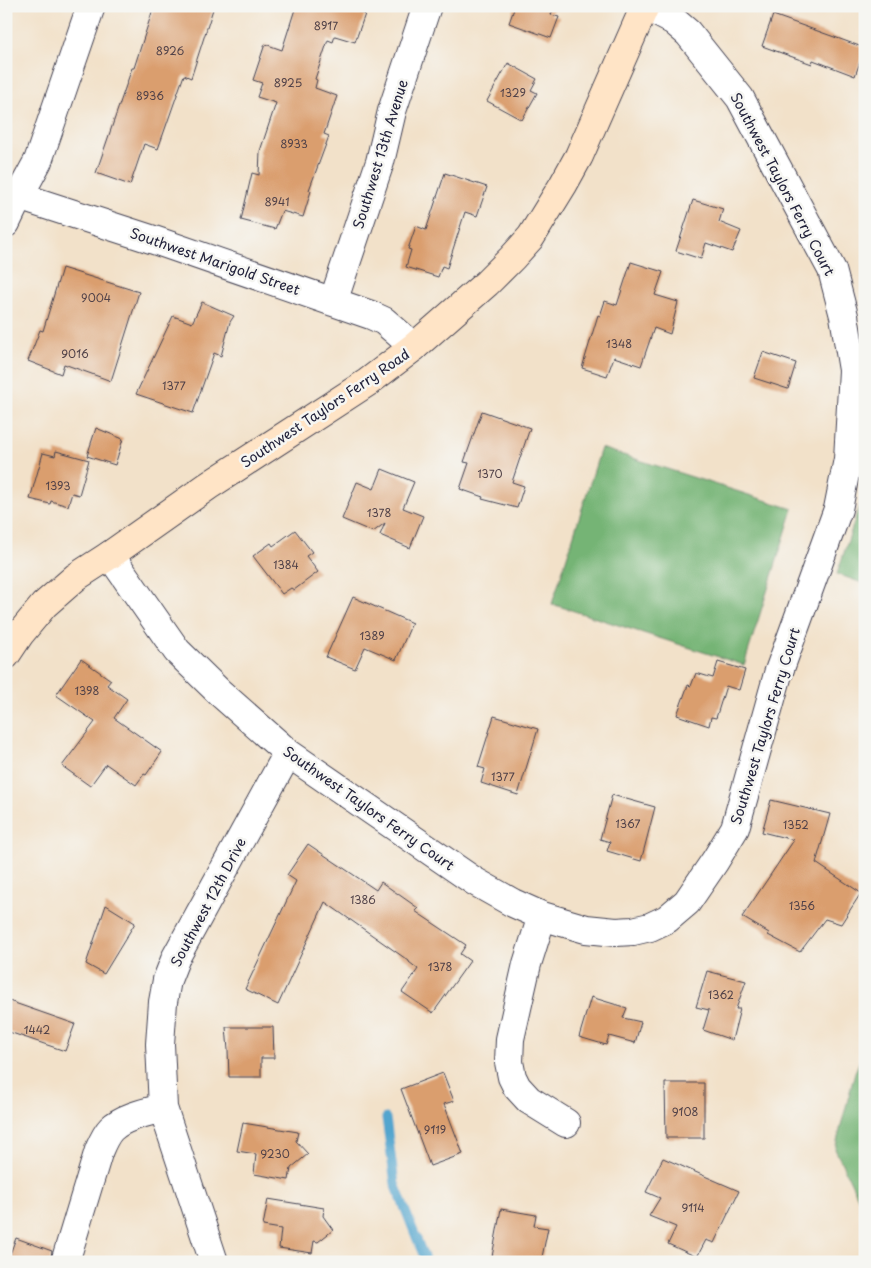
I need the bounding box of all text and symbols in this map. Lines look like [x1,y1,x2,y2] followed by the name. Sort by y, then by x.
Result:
[314,17,338,34] house number: 8917
[156,42,184,59] house number: 8926
[274,74,302,91] house number: 8925
[347,76,413,231] street label: Southwest 13th Avenue
[500,84,526,101] house number: 1329
[136,87,164,104] house number: 8936
[726,89,840,280] street label: Southwest Taylors Ferry Court
[280,135,308,152] house number: 8933
[264,193,290,210] house number: 8941
[127,222,303,300] street label: Southwest Marigold Street
[81,289,111,306] house number: 9004
[606,335,632,352] house number: 1348
[236,344,414,472] street label: Southwest Taylors Ferry Road
[61,345,89,362] house number: 9016
[162,377,186,394] house number: 1377
[477,465,503,482] house number: 1370
[45,477,71,494] house number: 1393
[367,504,391,521] house number: 1378
[273,556,299,573] house number: 1384
[725,625,805,827] street label: Southwest Taylors Ferry Court
[359,627,385,644] house number: 1389
[75,682,99,699] house number: 1398
[279,741,459,876] street label: Southwest Taylors Ferry Court
[491,768,515,785] house number: 1377
[616,815,640,832] house number: 1367
[783,816,809,833] house number: 1352
[165,834,251,970] street label: Southwest 12th Drive
[350,891,376,908] house number: 1386
[789,897,815,914] house number: 1356
[428,958,452,975] house number: 1378
[708,986,734,1003] house number: 1362
[24,1021,51,1038] house number: 1442
[672,1103,698,1120] house number: 9108
[424,1121,446,1138] house number: 9119
[260,1145,290,1162] house number: 9230
[681,1199,705,1216] house number: 9114

